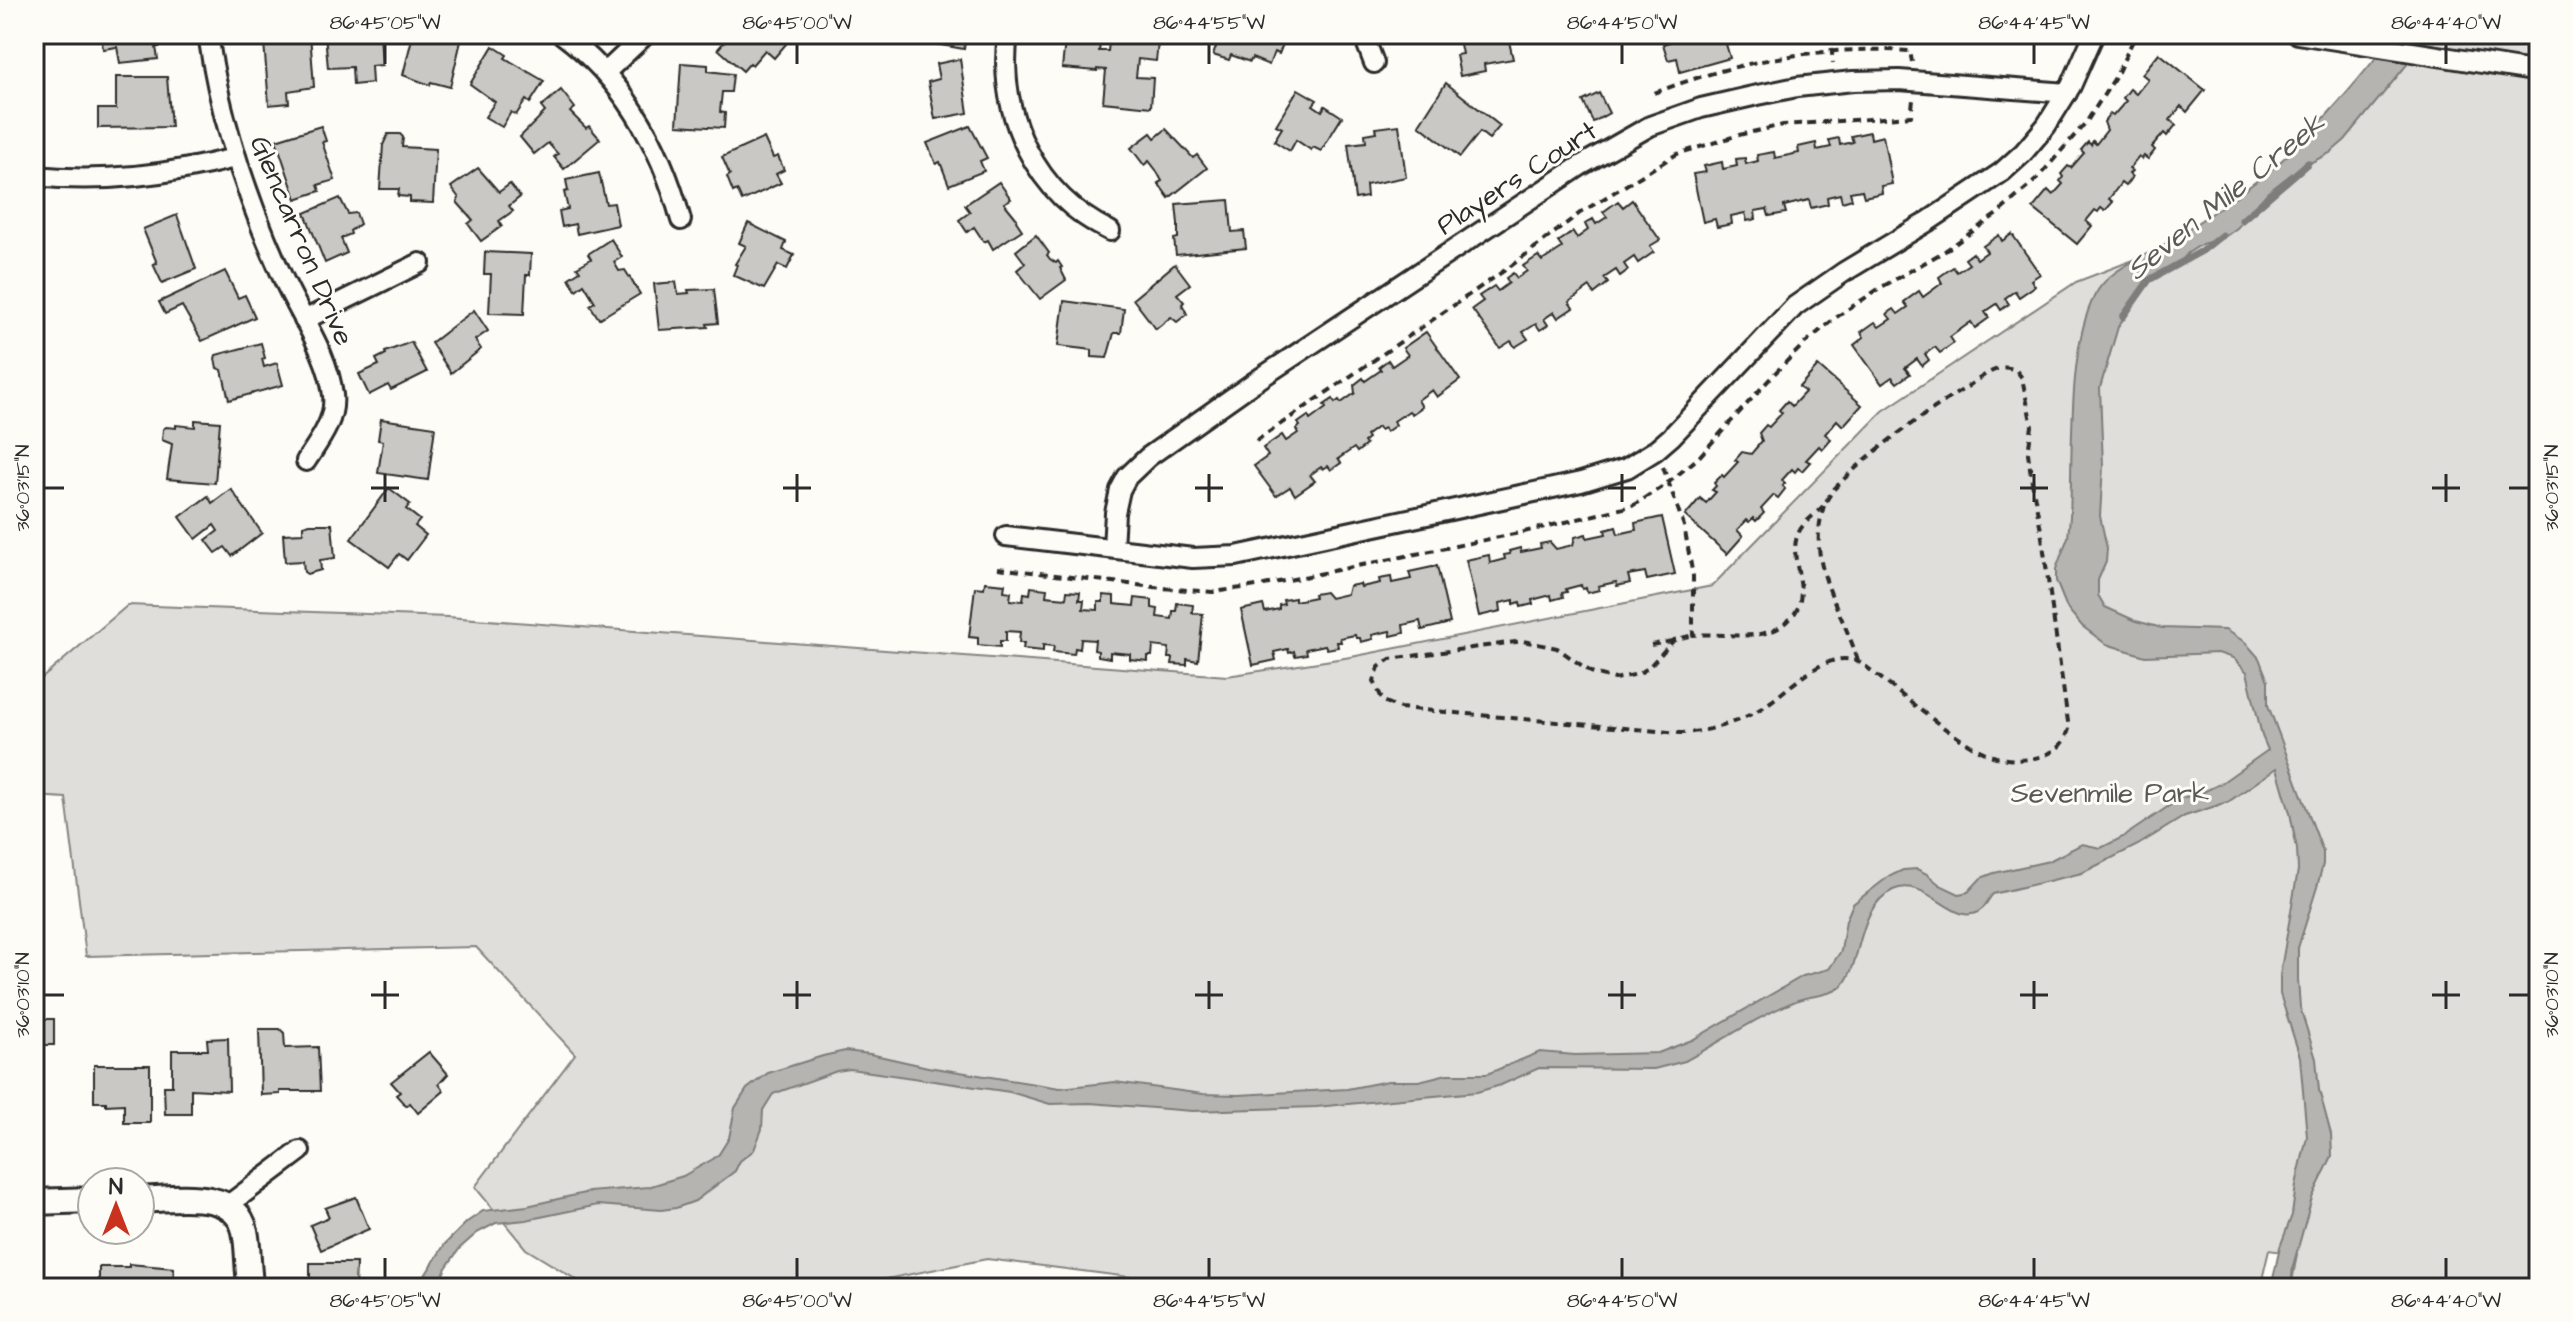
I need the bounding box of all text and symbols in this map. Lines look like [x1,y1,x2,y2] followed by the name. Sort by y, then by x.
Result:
[329,9,441,37] text: 86°45'05"W
[742,9,852,37] text: 86°45'00"W
[1153,9,1265,37] text: 86°44'55"W
[1567,9,1678,37] text: 86°44'50"W
[1978,9,2090,37] text: 86°44'45"W
[2391,9,2501,37] text: 86°44'40"W
[2117,103,2335,290] water label: Seven Mile Creek
[1429,111,1606,246] street label: Players Court
[240,130,363,351] street label: Glencarron Drive
[9,444,37,532] text: 36°03'15"N
[2538,444,2566,532] text: 36°03'15"N
[2011,774,2209,813] park label: Sevenmile Park
[9,952,37,1038] text: 36°03'10"N
[2538,952,2566,1038] text: 36°03'10"N
[76,1166,156,1246] north arrow
[109,1172,123,1203] text: N
[329,1287,441,1315] text: 86°45'05"W
[742,1287,852,1315] text: 86°45'00"W
[1153,1287,1265,1315] text: 86°44'55"W
[1567,1287,1678,1315] text: 86°44'50"W
[1978,1287,2090,1315] text: 86°44'45"W
[2391,1287,2501,1315] text: 86°44'40"W

